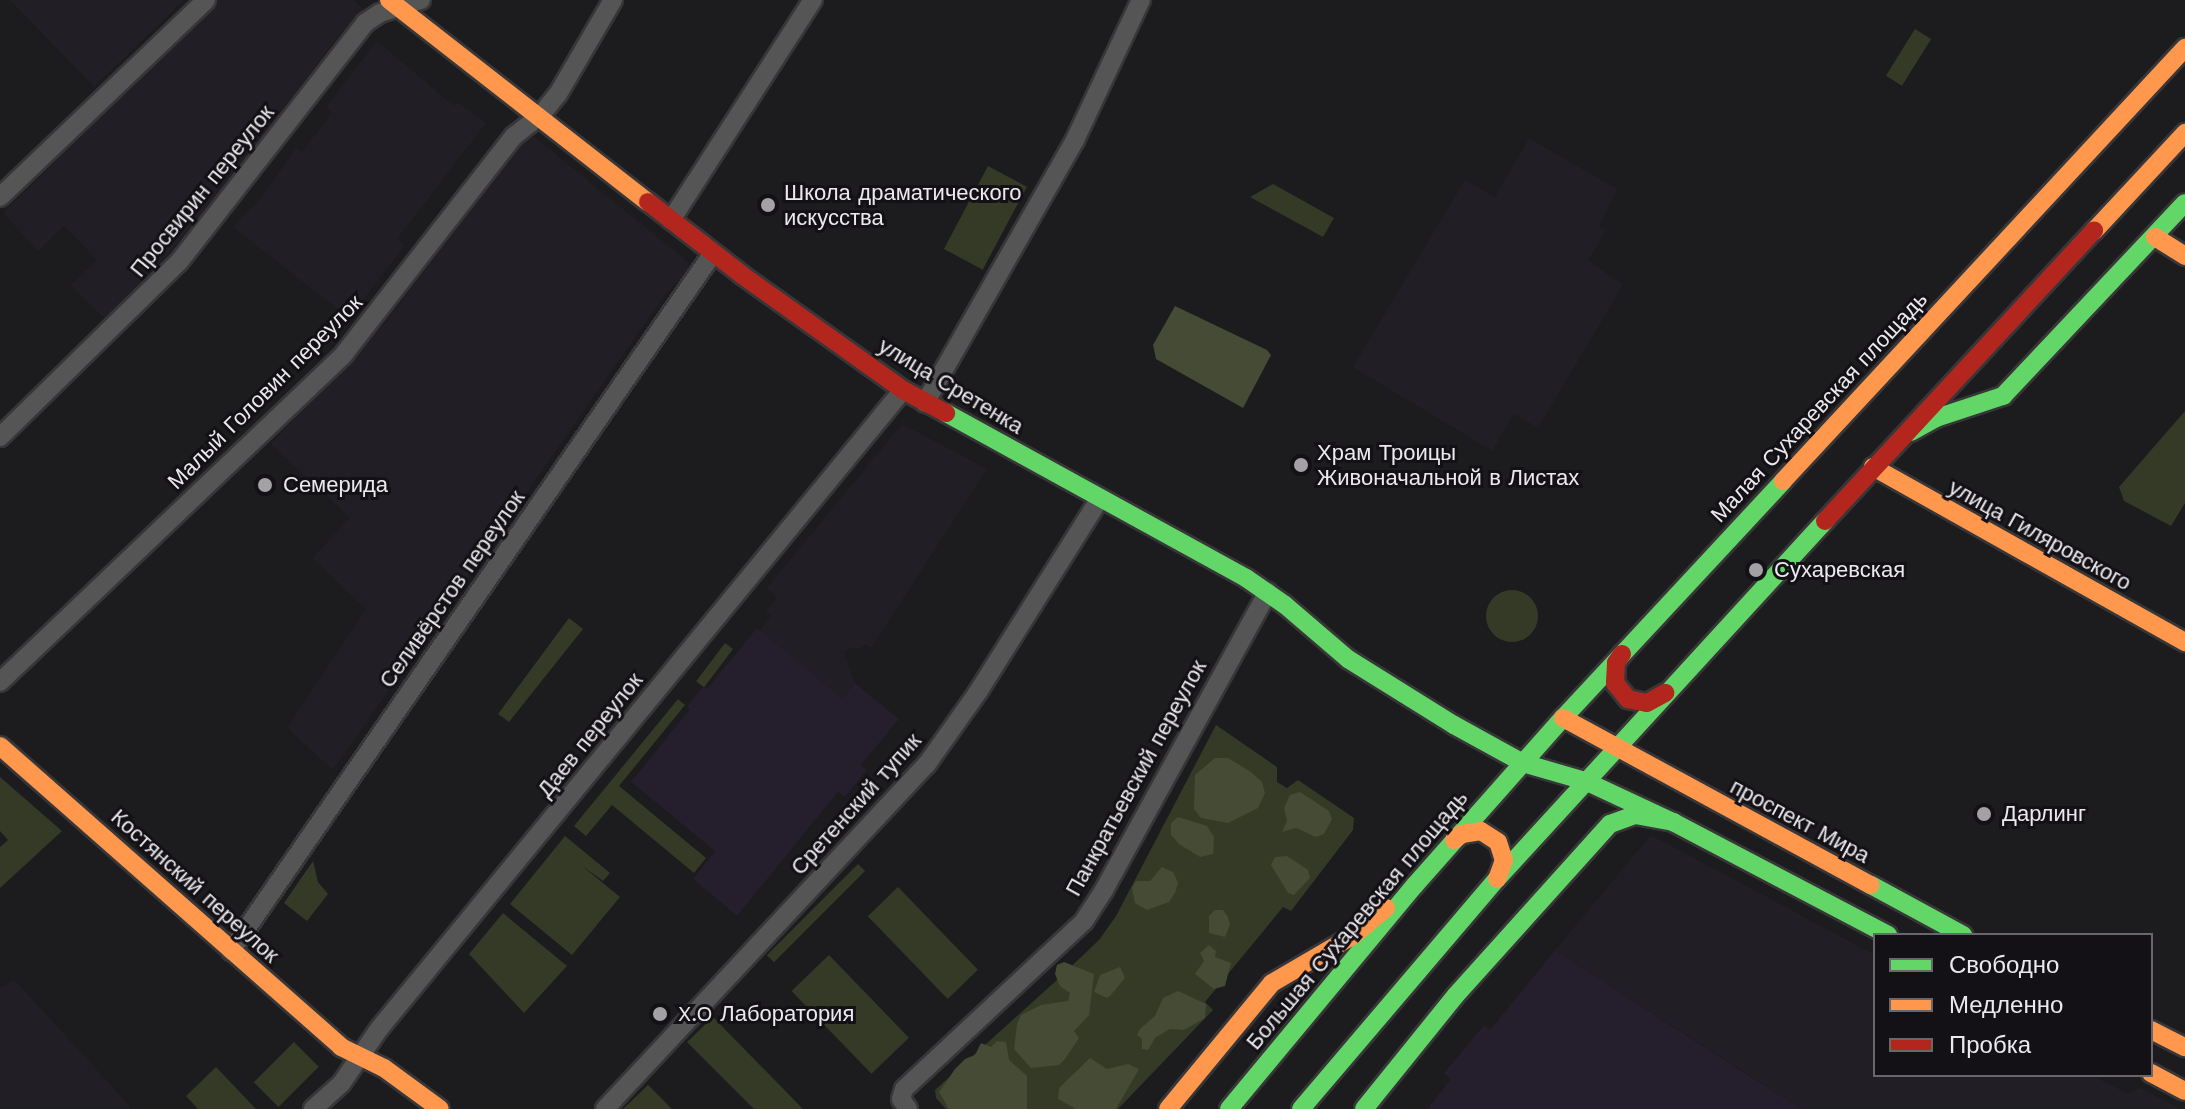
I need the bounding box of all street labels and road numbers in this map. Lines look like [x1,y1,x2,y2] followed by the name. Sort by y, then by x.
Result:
[125,100,279,282] street label: Просвирин переулок
[1705,286,1933,528] street label: Малая Сухаревская площадь
[162,289,368,495] street label: Малый Головин переулок
[874,332,1028,440] street label: улица Сретенка
[1944,474,2136,596] street label: улица Гиляровского
[374,485,530,693] street label: Селивёрстов переулок
[1060,655,1212,901] street label: Панкратьевский переулок
[532,667,648,803] street label: Даев переулок
[785,728,927,880] street label: Сретенский тупик
[1726,773,1874,869] street label: проспект Мира
[1241,785,1473,1055] street label: Большая Сухаревская площадь
[106,804,284,968] street label: Костянский переулок

